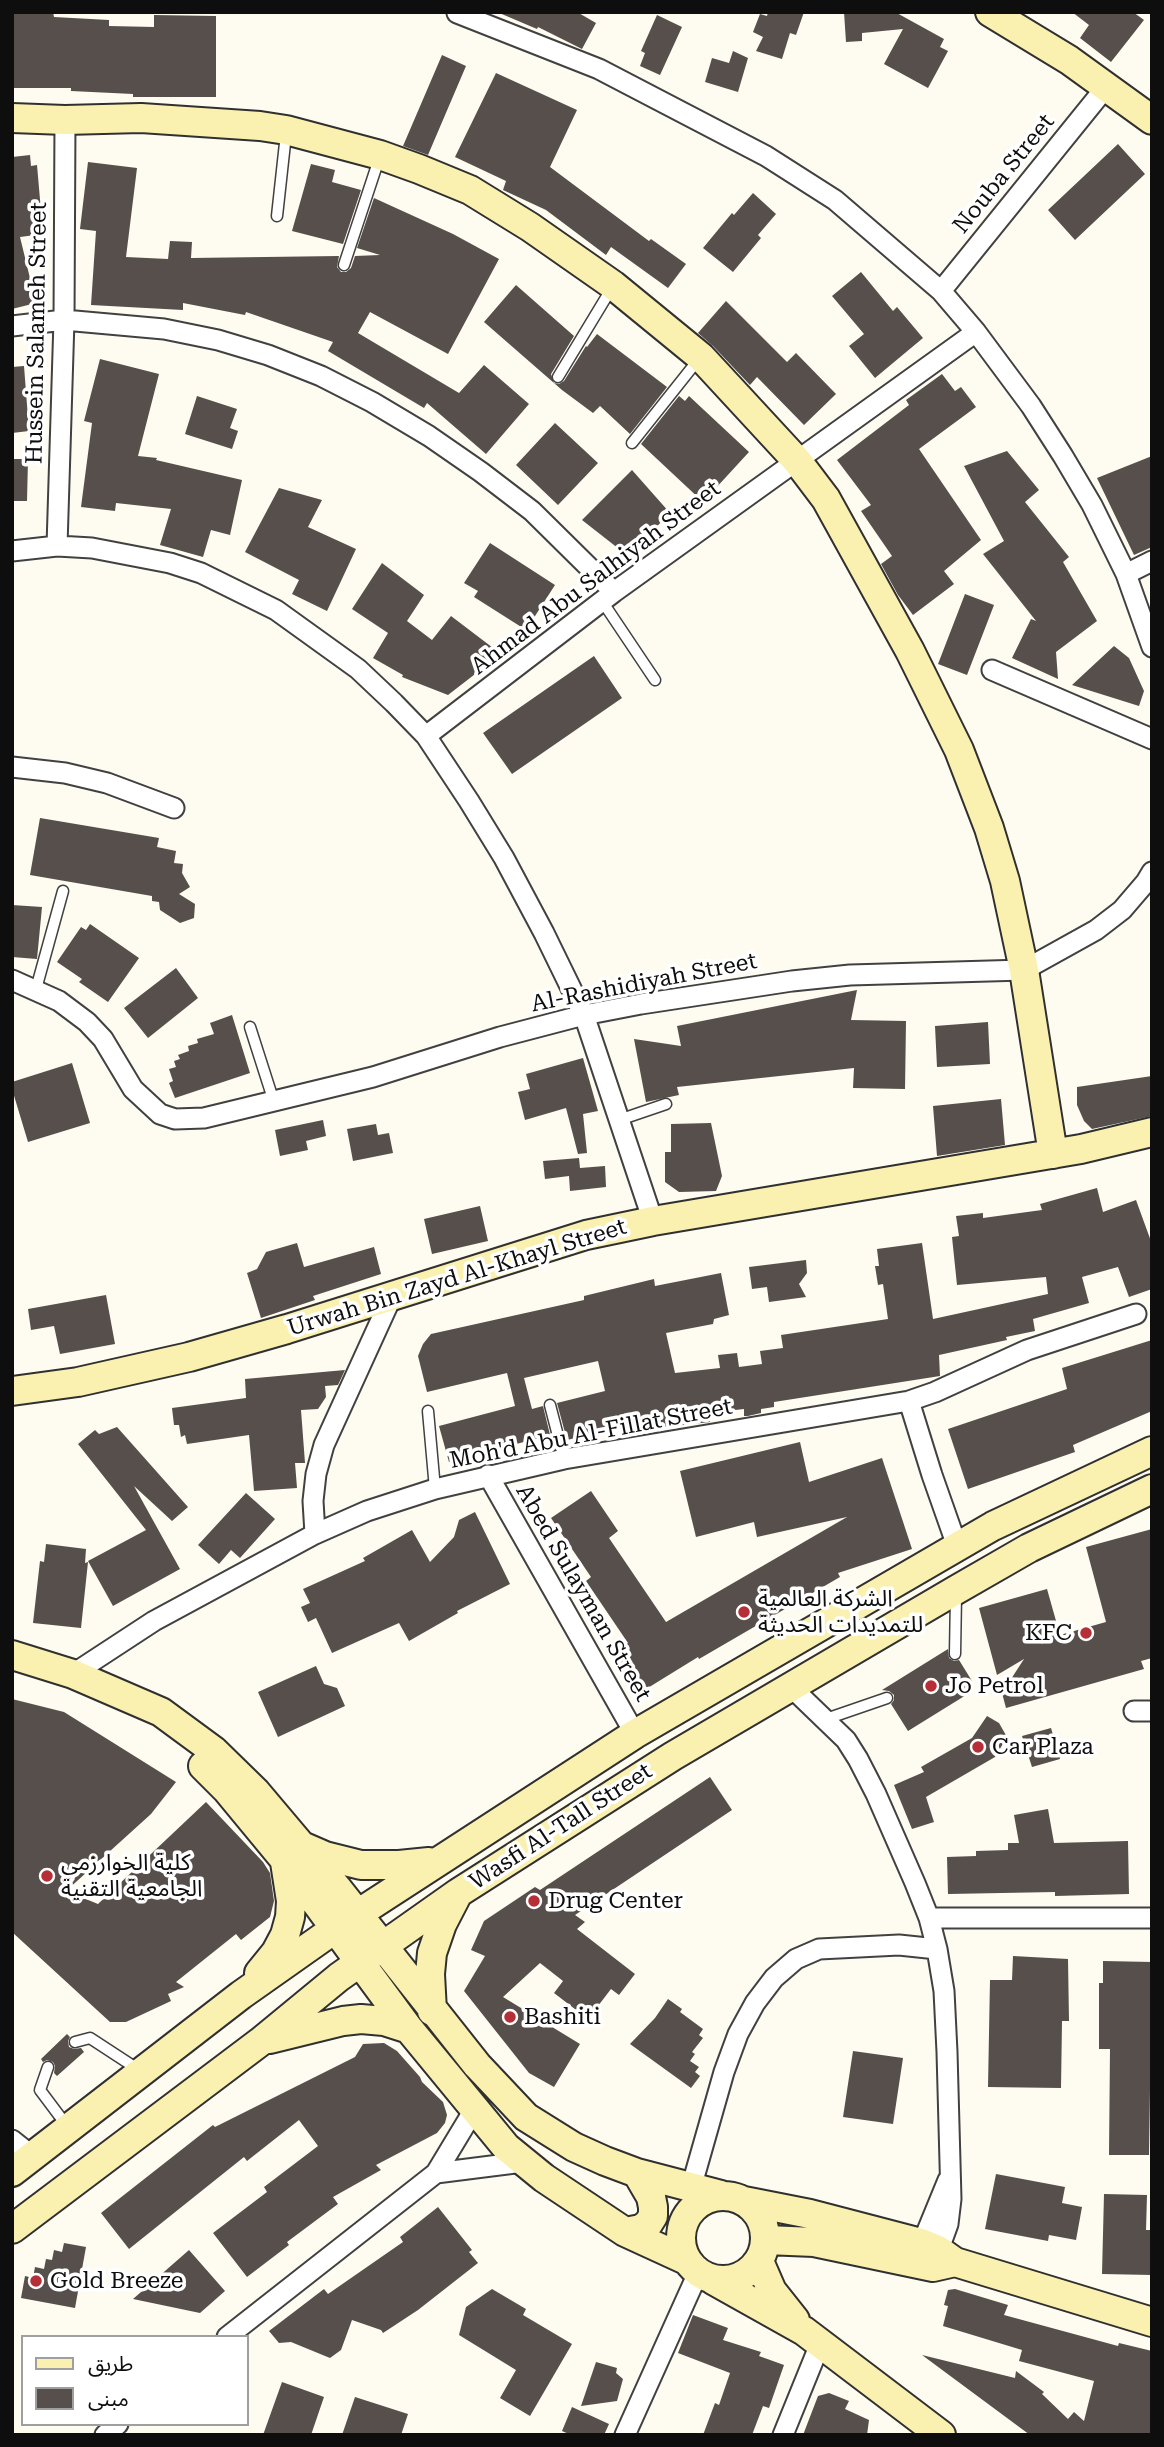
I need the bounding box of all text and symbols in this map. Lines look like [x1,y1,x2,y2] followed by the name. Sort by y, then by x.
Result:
[947,109,1061,239] street label: Nouba Street
[21,202,53,464] street label: Hussein Salameh Street
[466,475,726,681] street label: Ahmad Abu Salhiyah Street
[529,948,759,1018] street label: Al-Rashidiyah Street
[284,1213,630,1343] street label: Urwah Bin Zayd Al-Khayl Street
[447,1393,735,1475] street label: Moh'd Abu Al-Fillat Street
[510,1480,656,1706] street label: Abed Sulayman Street
[758,1585,923,1639] place label: الشركة العالمية للتمديدات الحديثة
[736,1604,752,1620] marker: الشركة العالمية للتمديدات الحديثة
[1025,1619,1072,1647] place label: KFC
[1078,1625,1094,1641] marker: KFC
[945,1672,1044,1700] place label: Jo Petrol
[923,1678,939,1694] marker: Jo Petrol
[992,1733,1094,1761] place label: Car Plaza
[970,1739,986,1755] marker: Car Plaza
[465,1758,657,1896] street label: Wasfi Al-Tall Street
[61,1849,202,1903] place label: كلية الخوارزمي الجامعية التقنية
[39,1868,55,1884] marker: كلية الخوارزمي الجامعية التقنية
[548,1887,683,1915] place label: Drug Center
[526,1893,542,1909] marker: Drug Center
[524,2003,601,2031] place label: Bashiti
[502,2009,518,2025] marker: Bashiti
[50,2267,183,2295] place label: Gold Breeze
[28,2273,44,2289] marker: Gold Breeze
[21,2335,248,2426] legend
[88,2352,133,2376] text: طريق
[88,2387,129,2411] text: مبنى

